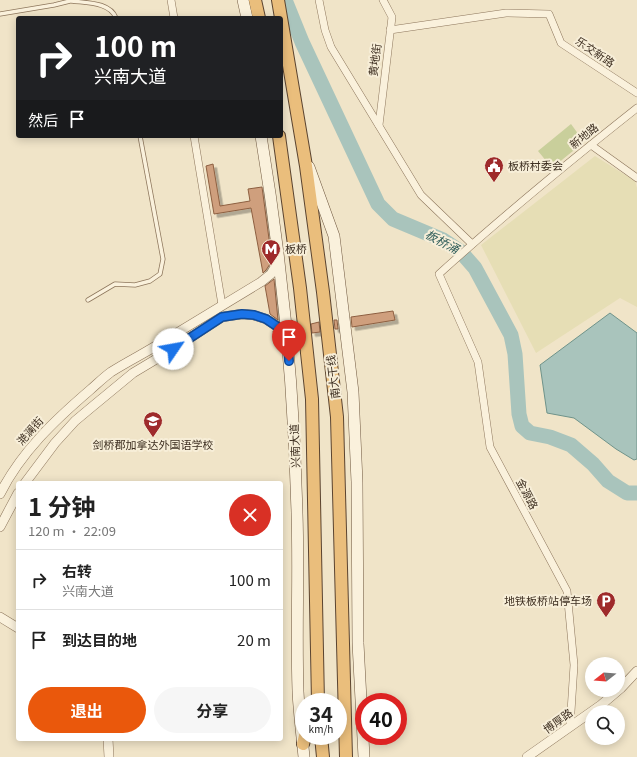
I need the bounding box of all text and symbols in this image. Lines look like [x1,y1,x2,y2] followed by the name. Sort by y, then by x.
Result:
[94,25,177,65] text: 100 m
[28,32,80,84] icon: right
[573,32,618,70] street label: 乐交新路
[364,43,384,77] street label: 黄地街
[94,62,166,88] text: 兴南大道
[66,108,88,130] icon: arrive
[28,109,58,130] text: 然后
[566,119,601,152] street label: 新地路
[483,155,505,183] public building icon: 板桥村委会
[508,157,563,173] place label: 板桥村委会
[423,225,464,258] water label: 板桥涌
[260,238,282,266] metro station icon: 板桥
[285,240,307,256] place label: 板桥
[272,320,306,361] pin
[278,326,300,348] icon: arrive
[152,328,194,370] position arrow
[321,354,343,400] street label: 南大干线
[142,410,164,438] school or university icon: 剑桥郡加拿达外国语学校
[12,413,46,448] street label: 滟澜街
[285,424,303,468] street label: 兴南大道
[93,436,214,452] place label: 剑桥郡加拿达外国语学校
[513,475,543,512] street label: 金源路
[28,488,96,523] text: 1 分钟
[229,494,271,536] button: close
[28,521,116,540] text: 120 m · 22:09
[62,560,92,581] text: 右转
[28,569,50,591] icon: right
[229,569,271,590] text: 100 m
[62,581,114,600] text: 兴南大道
[595,590,617,618] parking icon: 地铁板桥站停车场
[504,592,592,608] place label: 地铁板桥站停车场
[28,629,50,651] icon: arrive
[62,629,137,650] text: 到达目的地
[237,629,271,650] text: 20 m
[585,657,625,697] north arrow
[585,657,625,745] map controls
[28,687,146,733] button: 退出
[154,687,271,733] button: 分享
[355,693,407,745] speed limit sign: 40
[309,699,333,728] text: 34
[539,704,575,736] street label: 博厚路
[585,705,625,745] button: search
[309,721,333,736] text: km/h

